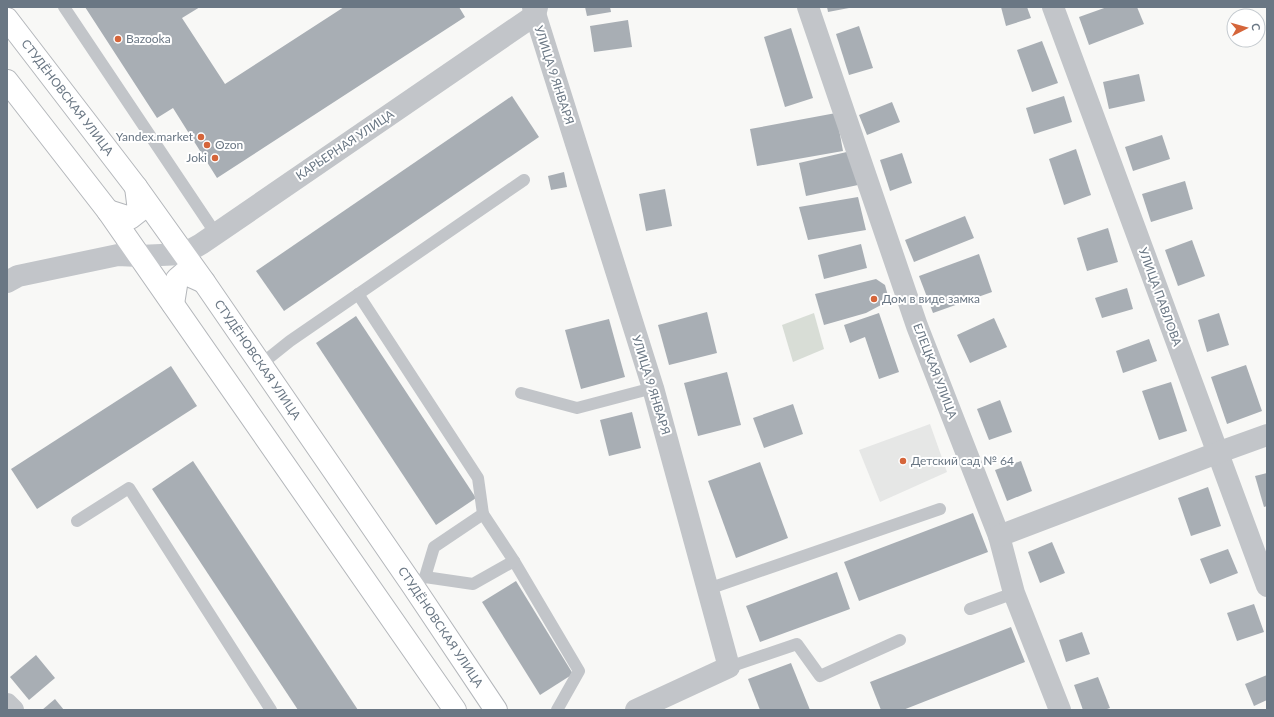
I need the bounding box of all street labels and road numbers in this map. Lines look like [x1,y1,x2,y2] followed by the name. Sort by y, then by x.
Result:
[531,23,578,126] street label: УЛИЦА 9 ЯНВАРЯ
[18,36,117,159] street label: СТУДЁНОВСКАЯ УЛИЦА
[293,106,397,183] street label: КАРЬЕРНАЯ УЛИЦА
[1136,245,1186,349] street label: УЛИЦА ПАВЛОВА
[211,297,305,423] street label: СТУДЁНОВСКАЯ УЛИЦА
[910,321,961,422] street label: ЕЛЕЦКАЯ УЛИЦА
[629,333,674,436] street label: УЛИЦА 9 ЯНВАРЯ
[395,564,487,691] street label: СТУДЁНОВСКАЯ УЛИЦА

